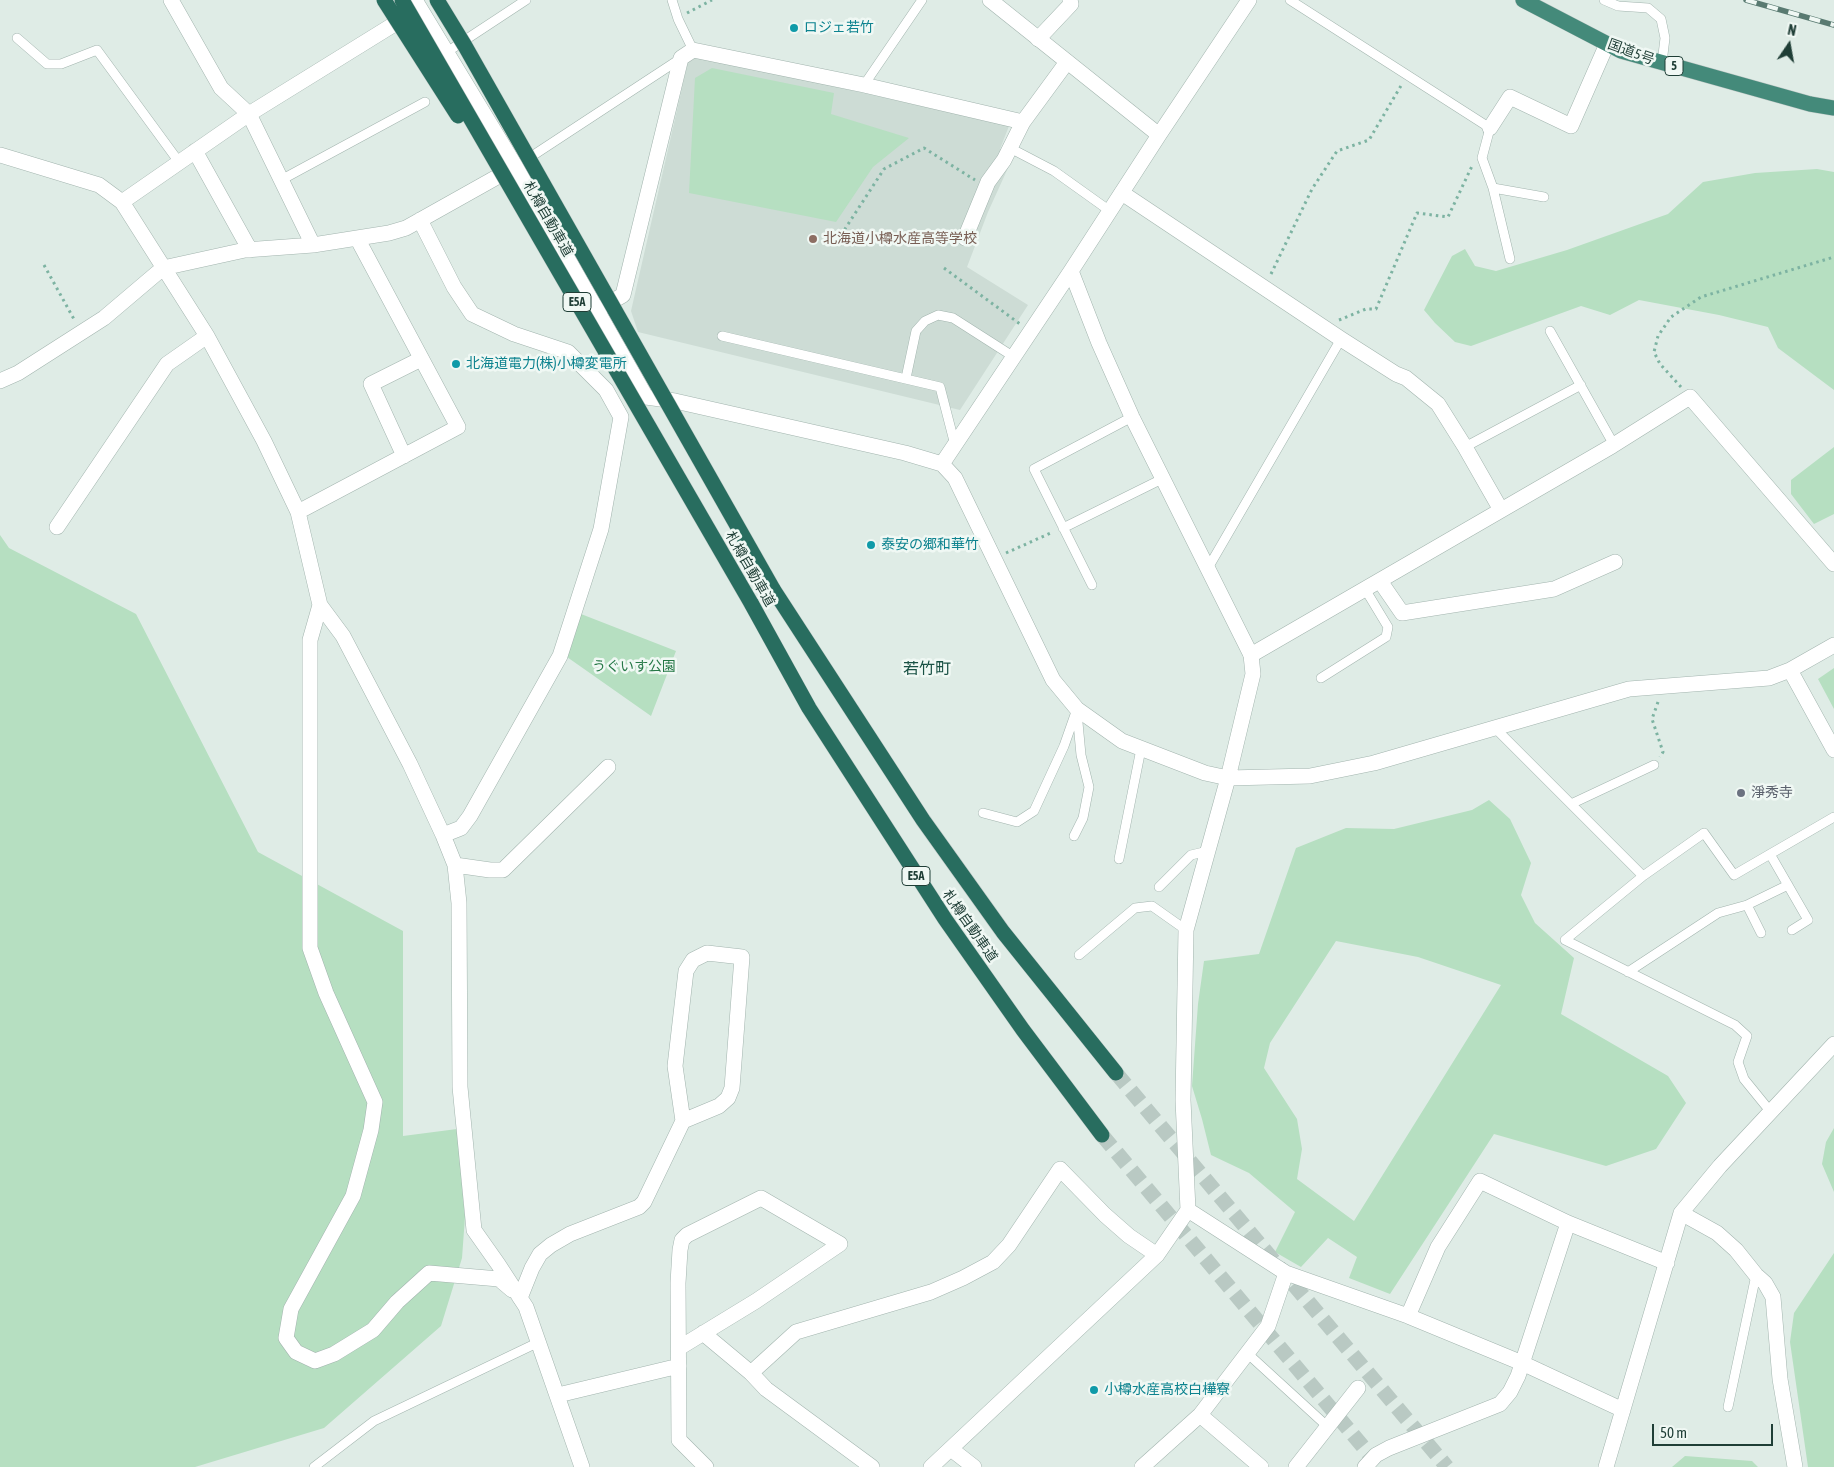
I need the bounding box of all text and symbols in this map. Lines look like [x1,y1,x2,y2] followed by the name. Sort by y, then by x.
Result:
[804,20,874,36] place label: ロジェ若竹
[1764,20,1814,70] north arrow
[788,22,800,34] marker: ロジェ若竹
[1786,22,1798,39] text: N
[1605,36,1657,68] street label: 国道5号
[1665,56,1683,76] road number: 5
[520,178,576,260] street label: 札樽自動車道
[823,231,977,247] place label: 北海道小樽水産高等学校
[807,233,819,245] marker: 北海道小樽水産高等学校
[563,292,591,312] road number: E5A
[466,356,627,372] place label: 北海道電力(株)小樽変電所
[450,358,462,370] marker: 北海道電力(株)小樽変電所
[722,528,778,610] street label: 札樽自動車道
[881,537,979,553] place label: 泰安の郷和華竹
[865,539,877,551] marker: 泰安の郷和華竹
[592,659,676,675] park label: うぐいす公園
[903,659,951,679] district label: 若竹町
[1751,785,1793,801] place label: 淨秀寺
[1735,787,1747,799] marker: 淨秀寺
[902,866,930,886] road number: E5A
[939,887,1001,965] street label: 札樽自動車道
[1104,1382,1230,1398] place label: 小樽水産高校白樺寮
[1088,1384,1100,1396] marker: 小樽水産高校白樺寮
[1654,1414,1775,1446] scale bar
[1660,1424,1687,1441] text: 50 m

